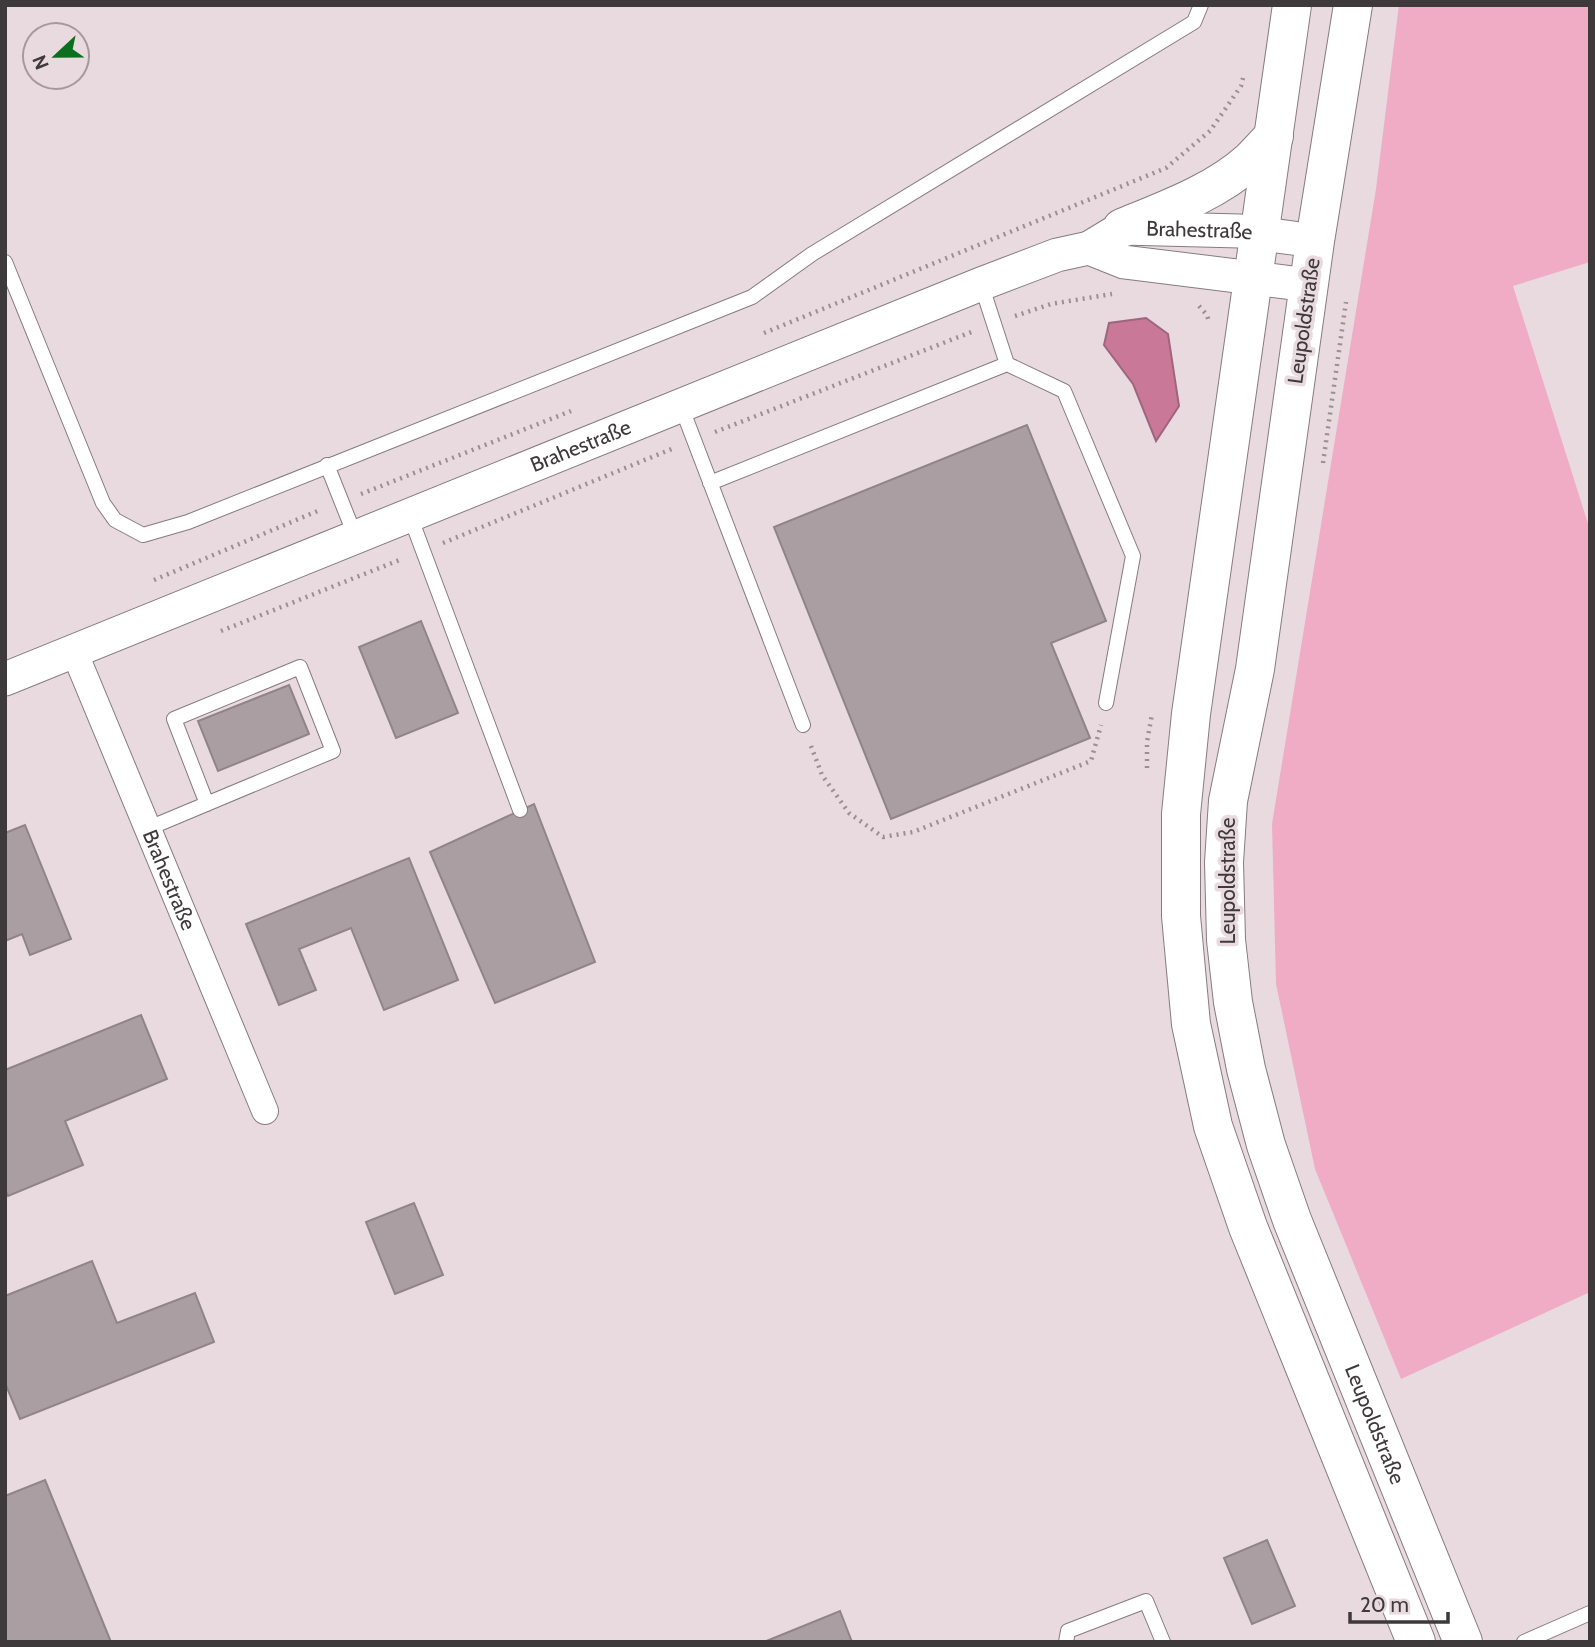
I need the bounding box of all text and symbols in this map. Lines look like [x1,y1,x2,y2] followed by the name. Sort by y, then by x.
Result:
[21,21,91,91] north arrow
[28,52,54,73] text: N
[1146,216,1254,245] street label: Brahestraße
[1282,256,1325,386] street label: Leupoldstraße
[526,414,635,477] street label: Brahestraße
[1215,817,1240,944] street label: Leupoldstraße
[138,826,202,934] street label: Brahestraße
[1340,1360,1411,1488] street label: Leupoldstraße
[1350,1580,1448,1624] scale bar
[1360,1592,1409,1617] text: 20 m

